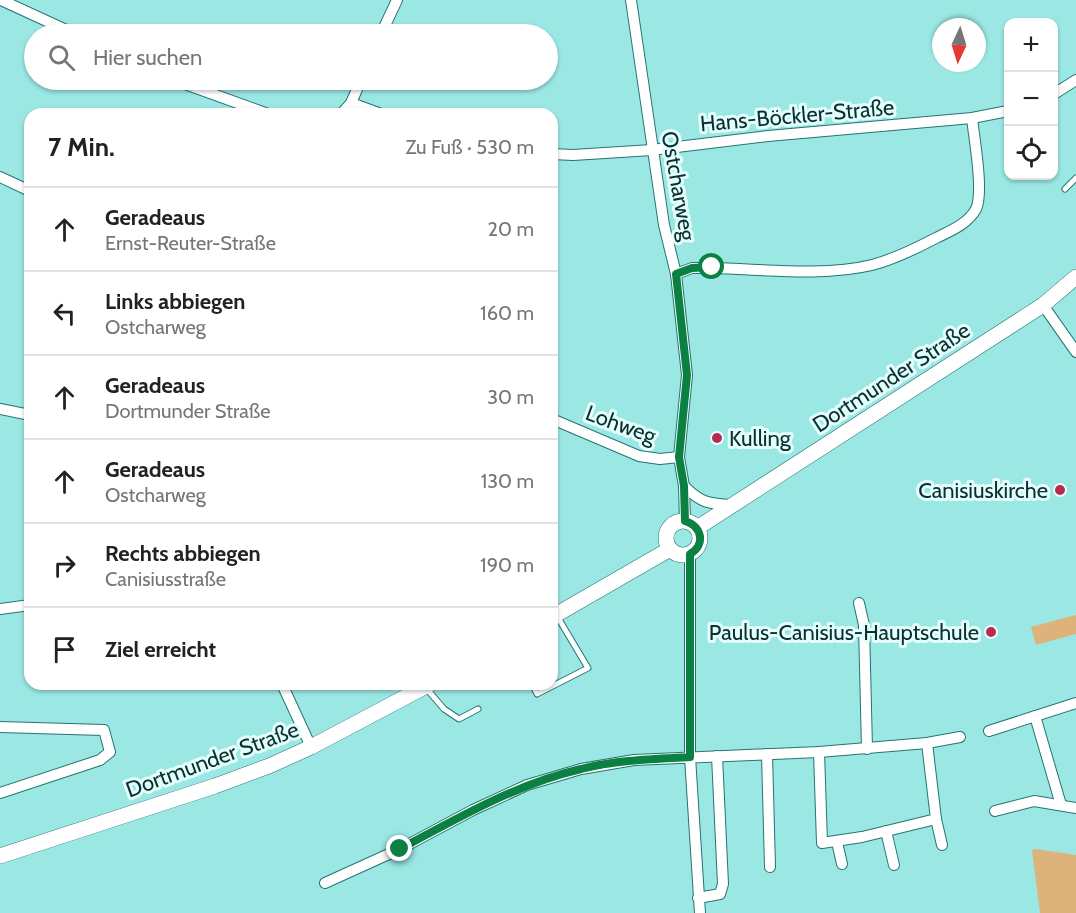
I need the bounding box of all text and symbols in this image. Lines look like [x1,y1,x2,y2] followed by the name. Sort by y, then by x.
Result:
[932,18,986,72] north arrow
[1004,18,1058,180] map controls
[1004,18,1058,72] button: +
[24,24,558,90] search box
[45,41,78,74] icon: search
[93,44,202,71] text: Hier suchen
[1004,72,1058,126] button: −
[699,94,895,137] street label: Hans-Böckler-Straße
[1004,126,1058,180] button: locate
[656,129,702,244] street label: Ostcharweg
[48,131,115,163] text: 7 Min.
[406,135,534,159] text: Zu Fuß · 530 m
[105,204,205,231] text: Geradeaus
[48,213,81,246] icon: ahead
[488,217,534,241] text: 20 m
[105,231,276,255] text: Ernst-Reuter-Straße
[698,253,724,279] route start
[105,288,245,315] text: Links abbiegen
[48,297,81,330] icon: left
[480,301,534,325] text: 160 m
[105,315,206,339] text: Ostcharweg
[808,317,975,438] street label: Dortmunder Straße
[105,372,205,399] text: Geradeaus
[48,381,81,414] icon: ahead
[487,385,534,409] text: 30 m
[105,399,270,423] text: Dortmunder Straße
[582,399,661,450] street label: Lohweg
[729,425,792,452] place label: Kulling
[710,431,724,445] marker: Kulling
[105,456,205,483] text: Geradeaus
[48,465,81,498] icon: ahead
[481,469,534,493] text: 130 m
[918,477,1048,504] place label: Canisiuskirche
[105,483,206,507] text: Ostcharweg
[1053,483,1067,497] marker: Canisiuskirche
[105,540,261,567] text: Rechts abbiegen
[48,549,81,582] icon: right
[480,553,534,577] text: 190 m
[105,567,226,591] text: Canisiusstraße
[709,619,979,646] place label: Paulus-Canisius-Hauptschule
[984,625,998,639] marker: Paulus-Canisius-Hauptschule
[48,633,81,666] icon: arrive
[105,636,216,663] text: Ziel erreicht
[122,716,302,803] street label: Dortmunder Straße
[386,835,412,861] route end

